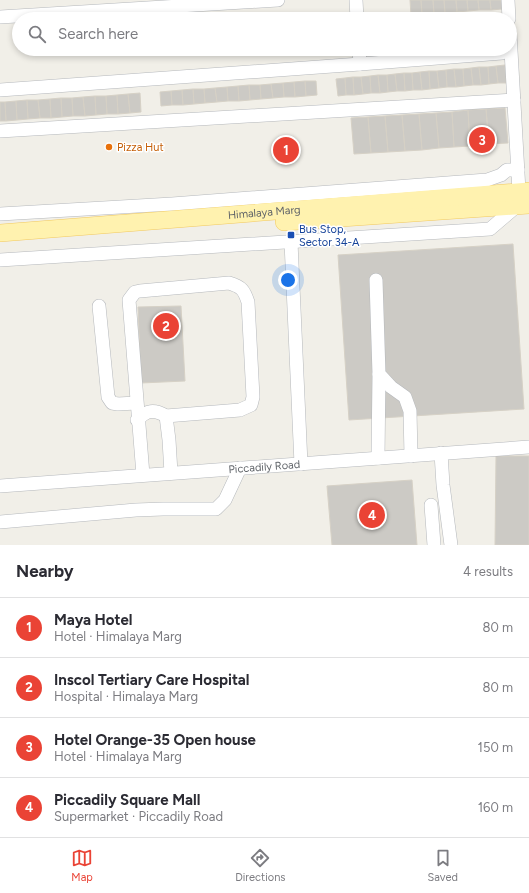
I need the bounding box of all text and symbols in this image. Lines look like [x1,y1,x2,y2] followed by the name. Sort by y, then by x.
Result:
[12,12,517,56] search box
[26,23,48,45] icon: search
[58,25,138,43] text: Search here
[469,125,495,155] pin: 3
[273,135,299,165] pin: 1
[117,141,164,154] place label: Pizza Hut
[104,142,114,152] marker: Pizza Hut
[227,203,301,222] street label: Himalaya Marg
[299,223,360,249] place label: Bus Stop, Sector 34-A
[286,230,296,240] marker: Bus Stop, Sector 34-A
[278,270,298,290] your location
[153,311,179,341] pin: 2
[228,458,301,476] street label: Piccadily Road
[359,500,385,530] pin: 4
[16,561,74,581] text: Nearby
[463,564,513,579] text: 4 results
[54,611,132,629] text: Maya Hotel
[26,620,32,635] text: 1
[482,620,513,635] text: 80 m
[54,629,182,644] text: Hotel · Himalaya Marg
[54,671,250,689] text: Inscol Tertiary Care Hospital
[25,680,33,695] text: 2
[482,680,513,695] text: 80 m
[54,689,198,704] text: Hospital · Himalaya Marg
[54,731,256,749] text: Hotel Orange-35 Open house
[25,740,33,755] text: 3
[478,740,513,755] text: 150 m
[54,749,182,764] text: Hotel · Himalaya Marg
[54,791,200,809] text: Piccadily Square Mall
[25,800,33,815] text: 4
[478,800,513,815] text: 160 m
[54,809,223,824] text: Supermarket · Piccadily Road
[71,847,93,884] tab: Map
[235,847,285,884] tab: Directions
[428,847,458,884] tab: Saved

